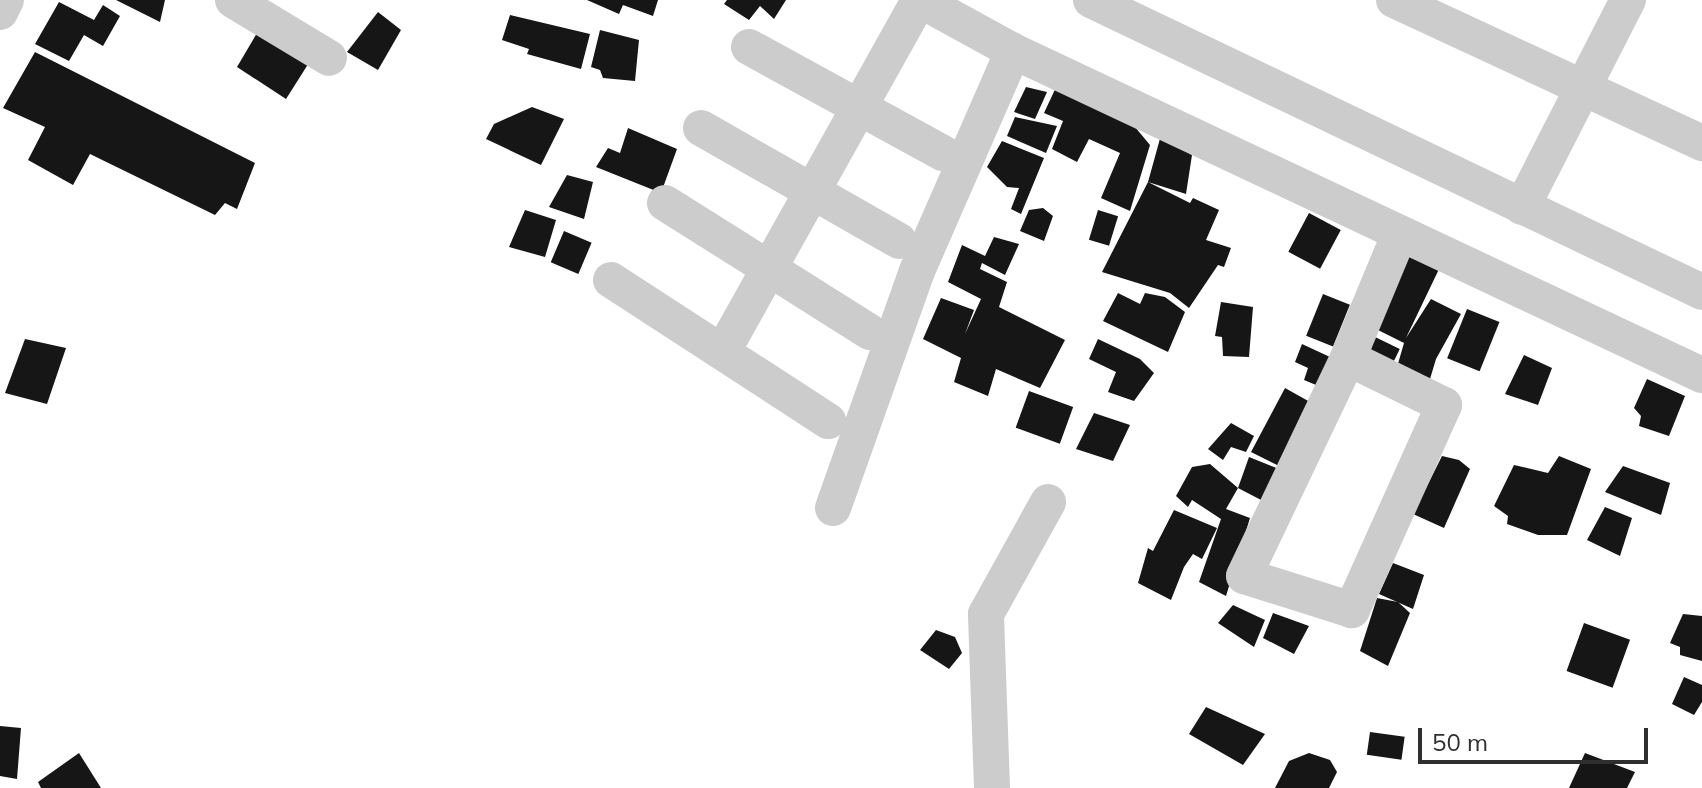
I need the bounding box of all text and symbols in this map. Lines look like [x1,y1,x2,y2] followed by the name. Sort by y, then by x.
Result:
[1422,712,1652,762] scale bar
[1432,727,1488,757] text: 50 m

